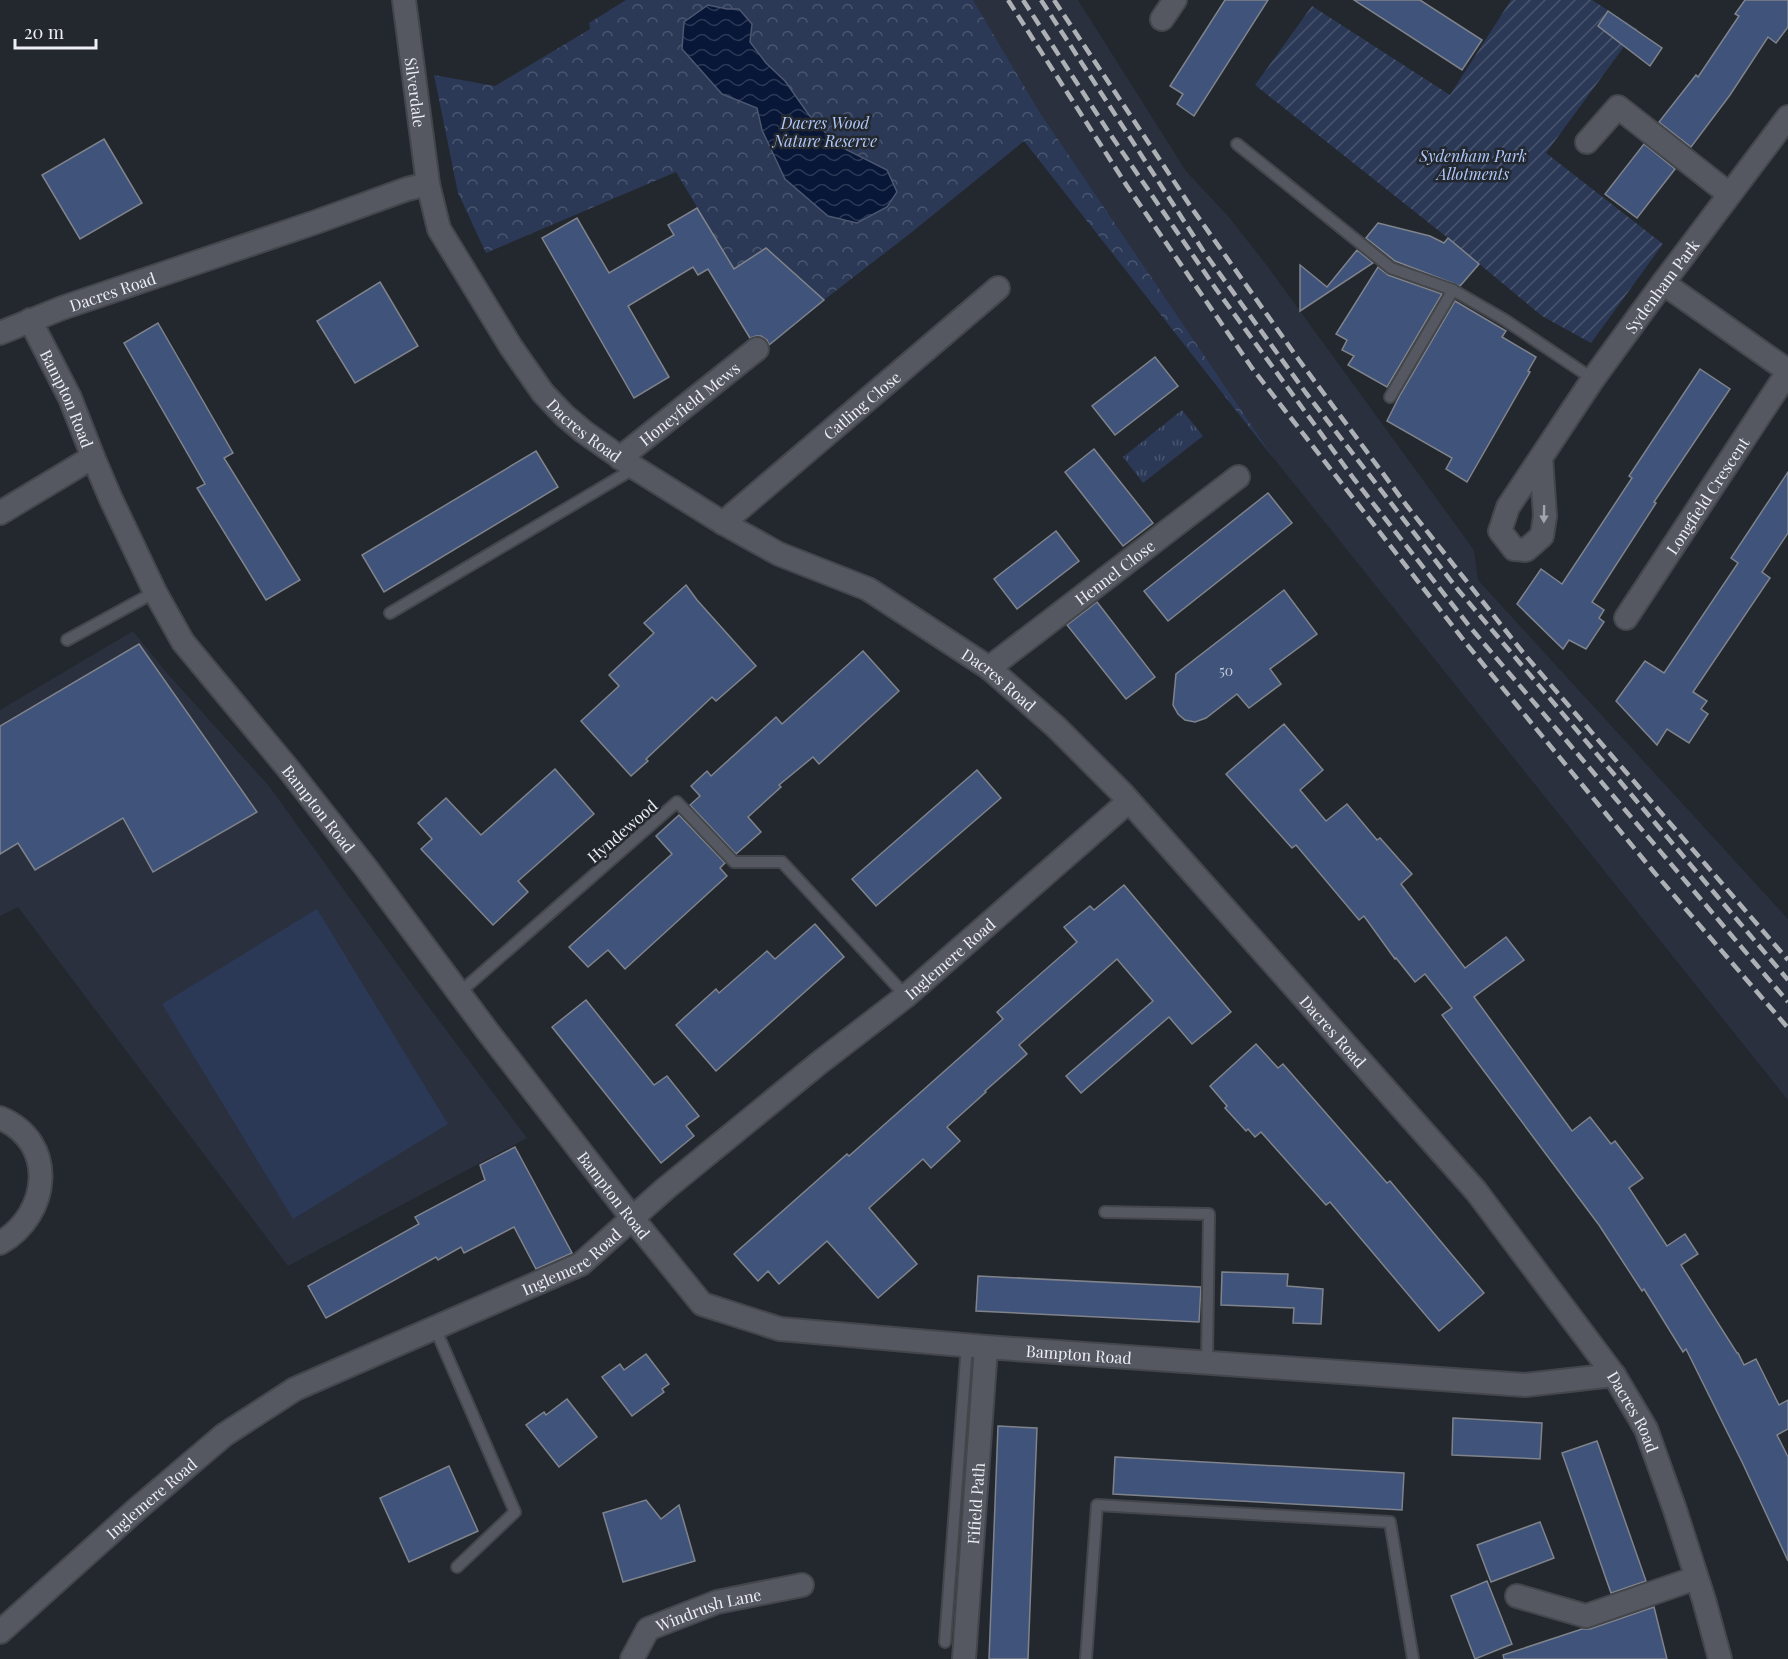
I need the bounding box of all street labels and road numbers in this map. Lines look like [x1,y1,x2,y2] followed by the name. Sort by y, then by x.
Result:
[401,56,431,128] street label: Silverdale
[1620,234,1703,337] street label: Sydenham Park
[66,267,158,315] street label: Dacres Road
[36,346,99,451] street label: Bampton Road
[634,357,743,450] street label: Honeyfield Mews
[818,366,904,444] street label: Catling Close
[543,394,626,466] street label: Dacres Road
[1661,432,1753,558] street label: Longfield Crescent
[1070,535,1159,609] street label: Hennel Close
[958,643,1041,715] street label: Dacres Road
[278,760,360,856] street label: Bampton Road
[583,795,661,867] street label: Hyndewood
[900,913,999,1003] street label: Inglemere Road
[1296,990,1371,1071] street label: Dacres Road
[573,1146,655,1243] street label: Bampton Road
[518,1223,625,1299] street label: Inglemere Road
[1025,1339,1132,1368] street label: Bampton Road
[1603,1367,1664,1455] street label: Dacres Road
[101,1453,201,1543] street label: Inglemere Road
[962,1461,988,1545] street label: Fifield Path
[652,1583,763,1636] street label: Windrush Lane

